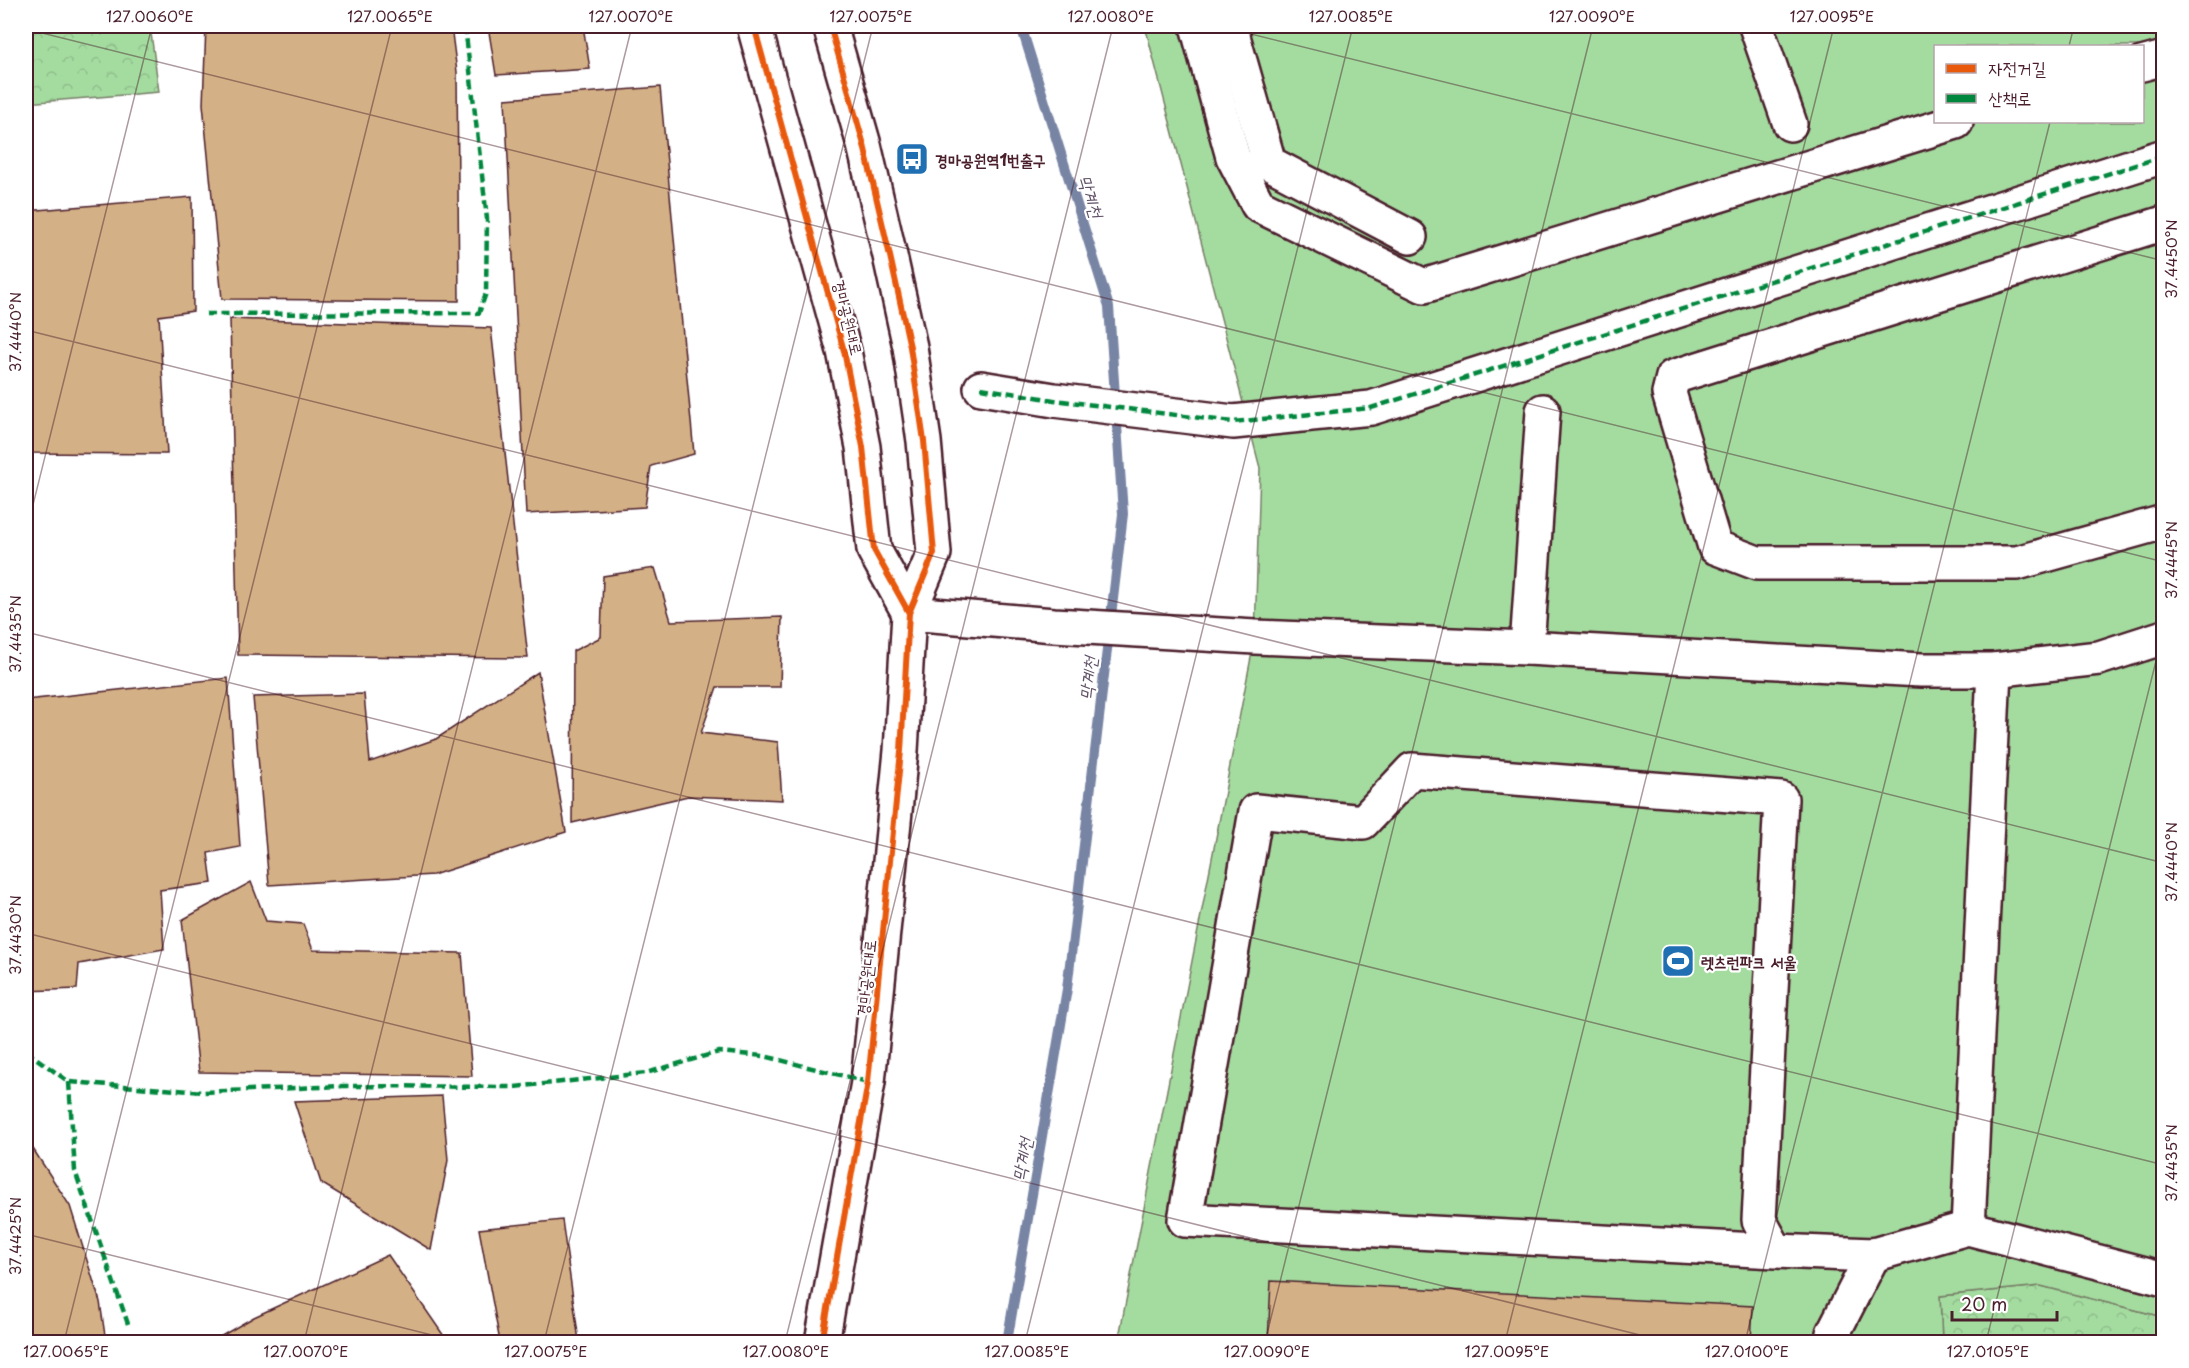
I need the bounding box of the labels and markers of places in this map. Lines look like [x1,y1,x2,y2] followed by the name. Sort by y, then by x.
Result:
[894,141,930,177] bus stop icon: 경마공원역1번출구
[935,147,1046,171] place label: 경마공원역1번출구
[1660,943,1696,979] sports icon: 렛츠런파크 서울
[1701,949,1796,973] place label: 렛츠런파크 서울

